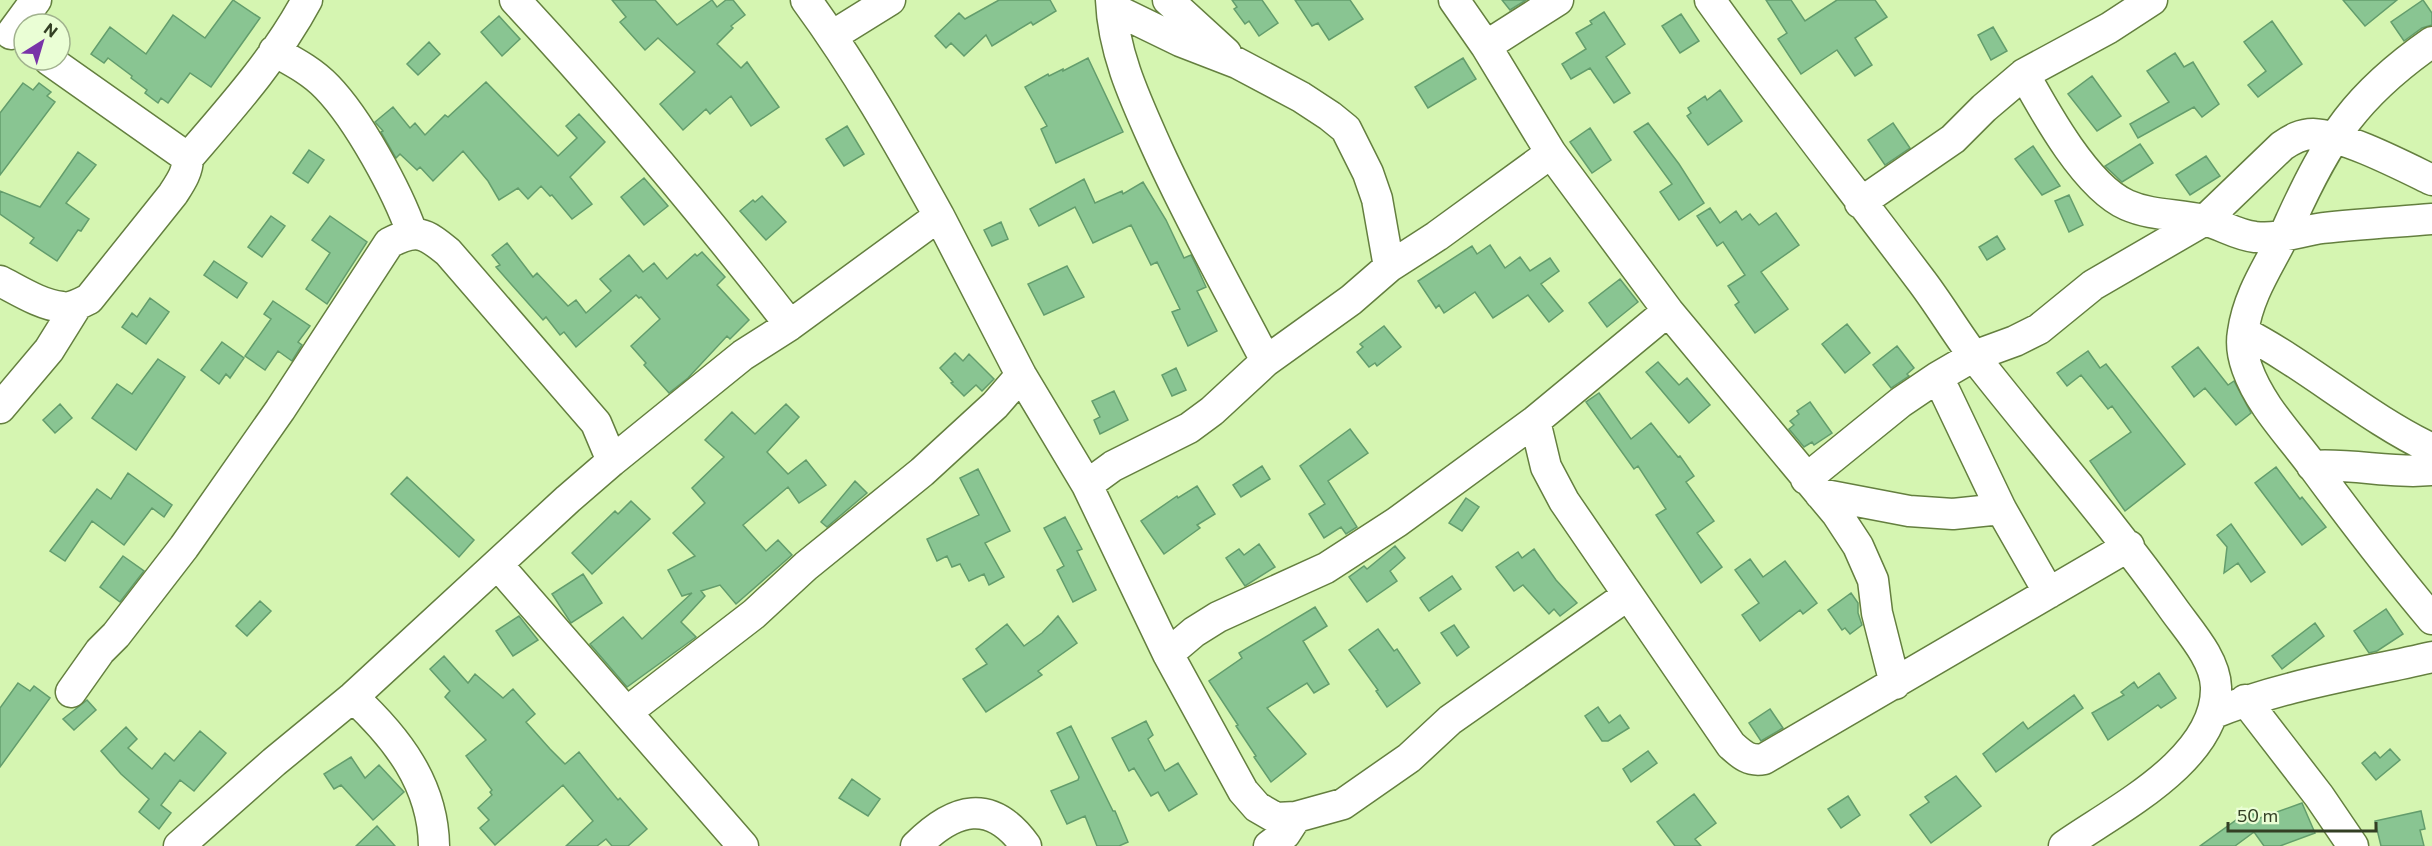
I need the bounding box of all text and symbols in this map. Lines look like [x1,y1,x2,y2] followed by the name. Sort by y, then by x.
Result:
[12,12,72,72] north arrow
[41,18,62,41] text: N
[2228,795,2376,833] scale bar
[2237,804,2278,826] text: 50 m

